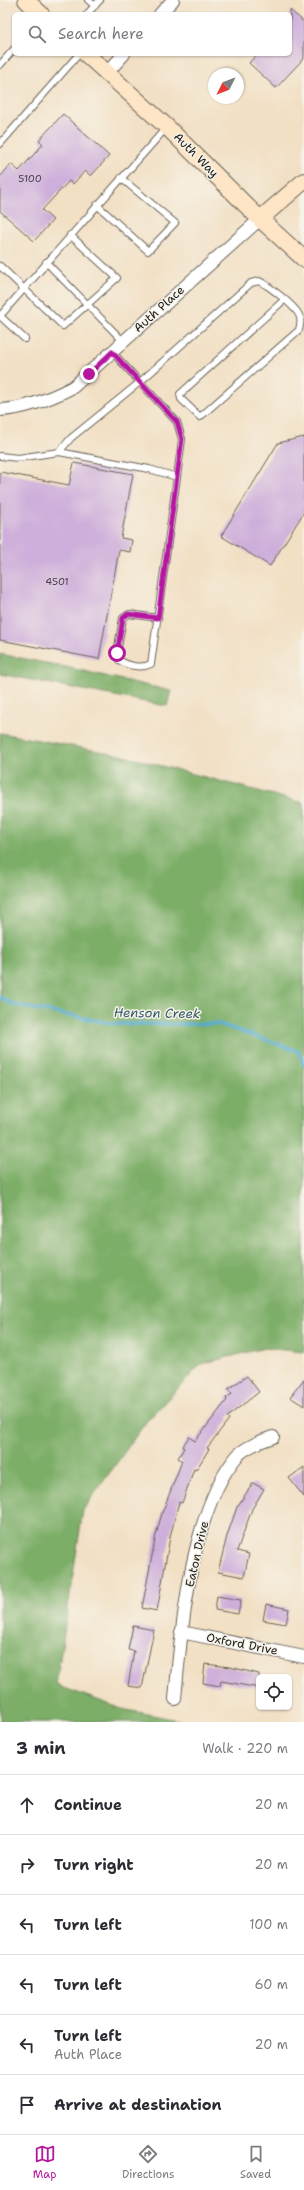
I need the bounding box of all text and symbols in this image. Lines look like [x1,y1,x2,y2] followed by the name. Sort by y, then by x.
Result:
[12,12,292,56] search box
[26,23,48,45] icon: search
[58,24,144,44] text: Search here
[208,68,244,104] north arrow
[170,129,222,181] street label: Auth Way
[18,172,42,185] house number: 5100
[130,282,188,336] street label: Auth Place
[80,365,98,383] route end
[45,575,69,588] house number: 4501
[108,644,126,662] route start
[114,1004,201,1022] water label: Henson Creek
[182,1519,212,1589] street label: Eaton Drive
[205,1629,279,1659] street label: Oxford Drive
[256,1674,292,1710] map controls
[256,1674,292,1710] button: locate
[16,1737,66,1759] text: 3 min
[202,1740,288,1757] text: Walk · 220 m
[16,1794,38,1816] icon: ahead
[54,1795,122,1815] text: Continue
[255,1796,288,1813] text: 20 m
[16,1854,38,1876] icon: right
[54,1855,134,1875] text: Turn right
[255,1856,288,1873] text: 20 m
[16,1914,38,1936] icon: left
[54,1915,122,1935] text: Turn left
[249,1916,288,1933] text: 100 m
[16,1974,38,1996] icon: left
[54,1975,122,1995] text: Turn left
[255,1976,288,1993] text: 60 m
[54,2026,122,2046] text: Turn left
[16,2034,38,2056] icon: left
[255,2036,288,2053] text: 20 m
[54,2046,122,2063] text: Auth Place
[16,2094,38,2116] icon: arrive
[54,2095,222,2115] text: Arrive at destination
[33,2143,56,2182] tab: Map
[122,2143,174,2182] tab: Directions
[240,2143,271,2182] tab: Saved

